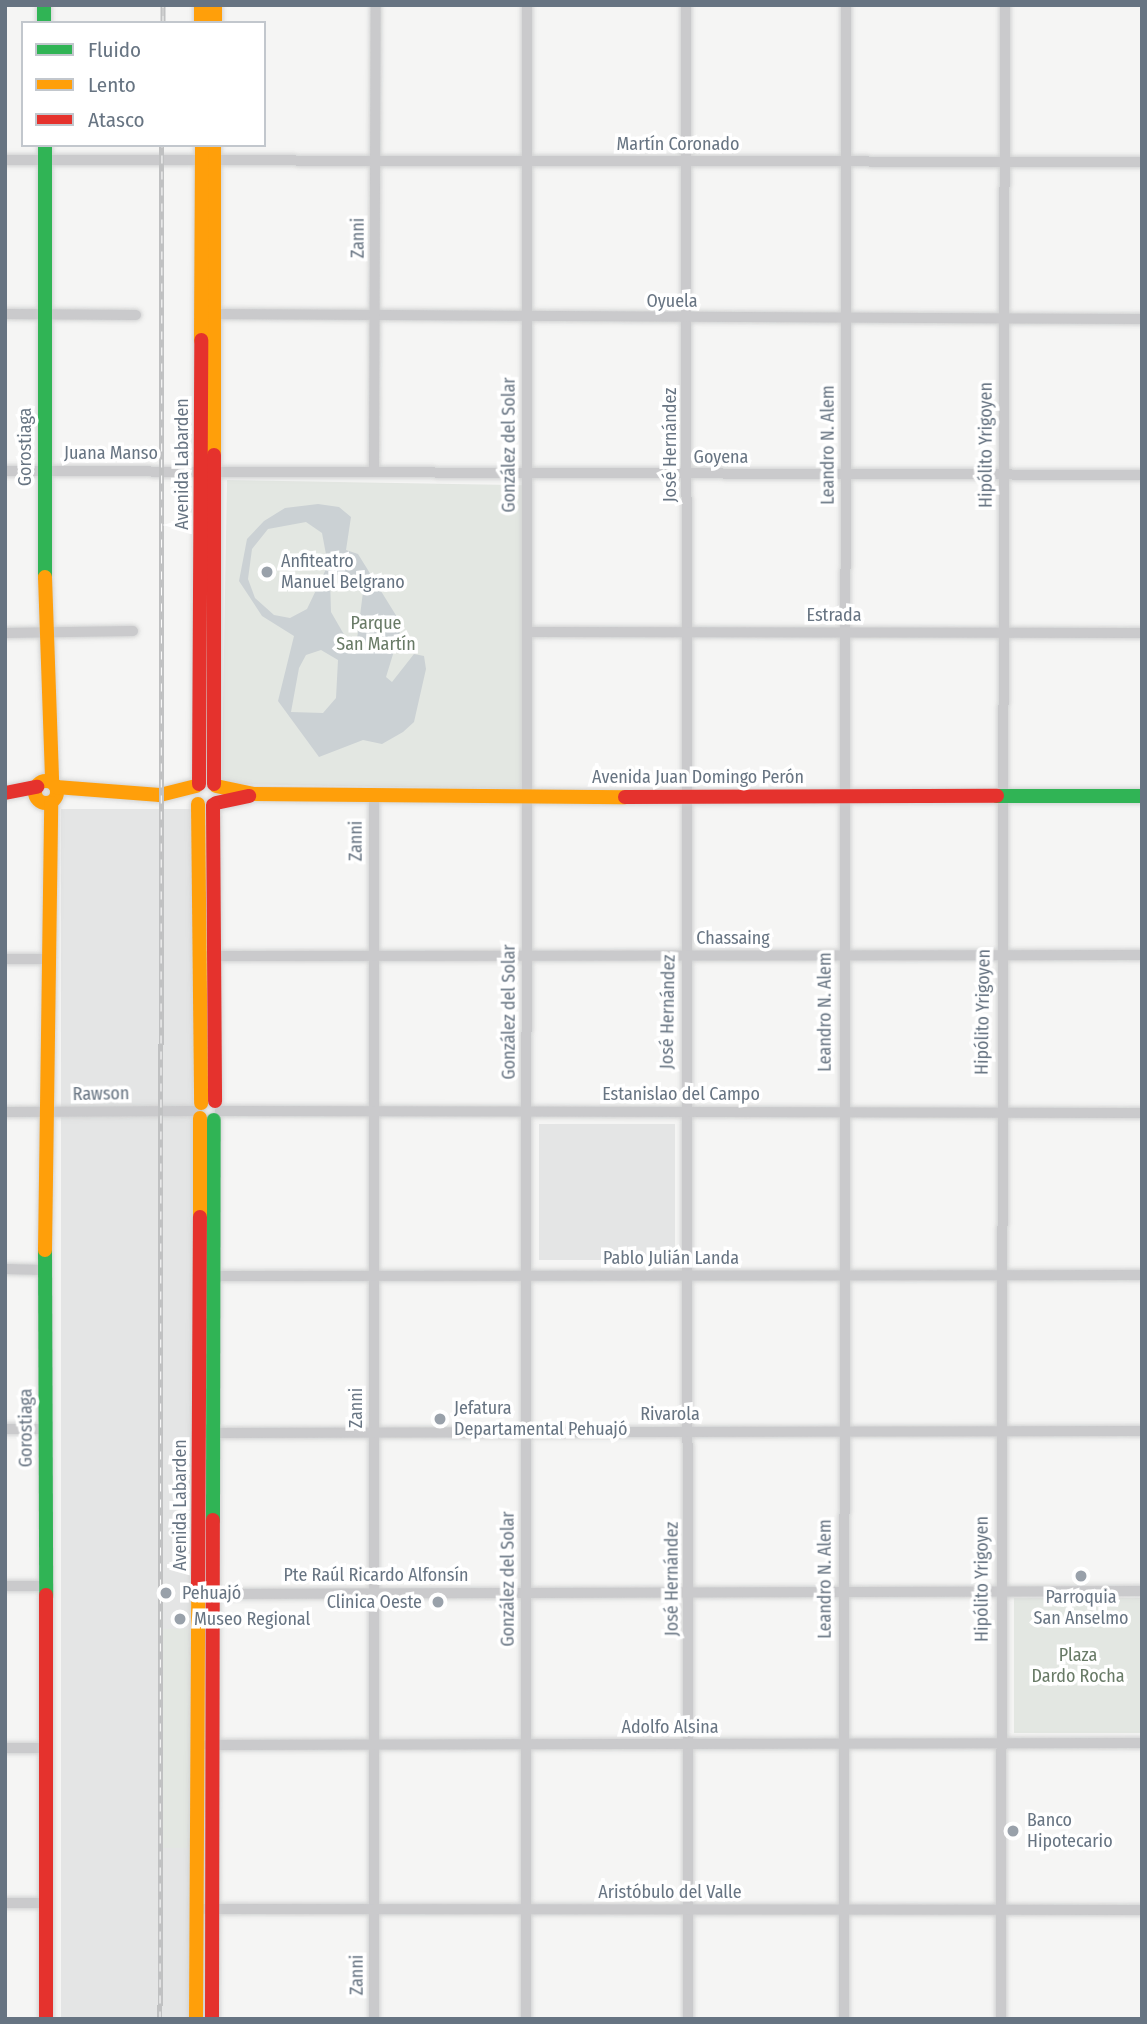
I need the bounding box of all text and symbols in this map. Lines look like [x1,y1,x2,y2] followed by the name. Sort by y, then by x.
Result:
[21,21,266,147] legend
[88,37,141,63] text: Fluido
[88,72,136,98] text: Lento
[88,107,145,133] text: Atasco
[617,133,739,155] street label: Martín Coronado
[347,218,369,258] street label: Zanni
[646,290,698,312] street label: Oyuela
[498,377,520,513] street label: González del Solar
[975,382,997,508] street label: Hipólito Yrigoyen
[817,385,839,505] street label: Leandro N. Alem
[659,388,681,502] street label: José Hernández
[171,398,193,530] street label: Avenida Labarden
[14,408,36,486] street label: Gorostiaga
[64,442,158,464] street label: Juana Manso
[694,446,748,468] street label: Goyena
[281,551,405,594] place label: Anfiteatro Manuel Belgrano
[259,564,275,580] marker: Anfiteatro Manuel Belgrano
[807,604,861,626] street label: Estrada
[336,613,416,656] park label: Parque San Martín
[592,766,804,788] street label: Avenida Juan Domingo Perón
[345,821,367,861] street label: Zanni
[696,927,770,949] street label: Chassaing
[498,944,520,1080] street label: González del Solar
[971,949,995,1075] street label: Hipólito Yrigoyen
[814,952,836,1072] street label: Leandro N. Alem
[656,955,680,1069] street label: José Hernández
[72,1083,130,1105] street label: Rawson
[602,1083,760,1105] street label: Estanislao del Campo
[603,1247,739,1269] street label: Pablo Julián Landa
[345,1388,367,1428] street label: Zanni
[15,1389,37,1467] street label: Gorostiaga
[454,1398,627,1440] place label: Jefatura Departamental Pehuajó
[640,1403,700,1425] street label: Rivarola
[432,1411,448,1427] marker: Jefatura Departamental Pehuajó
[169,1439,191,1571] street label: Avenida Labarden
[497,1511,519,1647] street label: González del Solar
[971,1516,993,1642] street label: Hipólito Yrigoyen
[814,1519,836,1639] street label: Leandro N. Alem
[661,1522,683,1636] street label: José Hernández
[284,1564,468,1586] street label: Pte Raúl Ricardo Alfonsín
[1073,1568,1089,1584] marker: Parroquia San Anselmo
[182,1582,241,1604] place label: Pehuajó
[156,1583,176,1603] marker: Pehuajó
[1033,1587,1129,1630] place label: Parroquia San Anselmo
[327,1591,422,1613] place label: Clinica Oeste
[428,1592,448,1612] marker: Clinica Oeste
[194,1608,310,1630] place label: Museo Regional
[172,1611,188,1627] marker: Museo Regional
[1031,1645,1125,1688] park label: Plaza Dardo Rocha
[621,1716,719,1738] street label: Adolfo Alsina
[1027,1810,1113,1853] place label: Banco Hipotecario
[1005,1823,1021,1839] marker: Banco Hipotecario
[598,1881,742,1903] street label: Aristóbulo del Valle
[346,1955,368,1995] street label: Zanni

